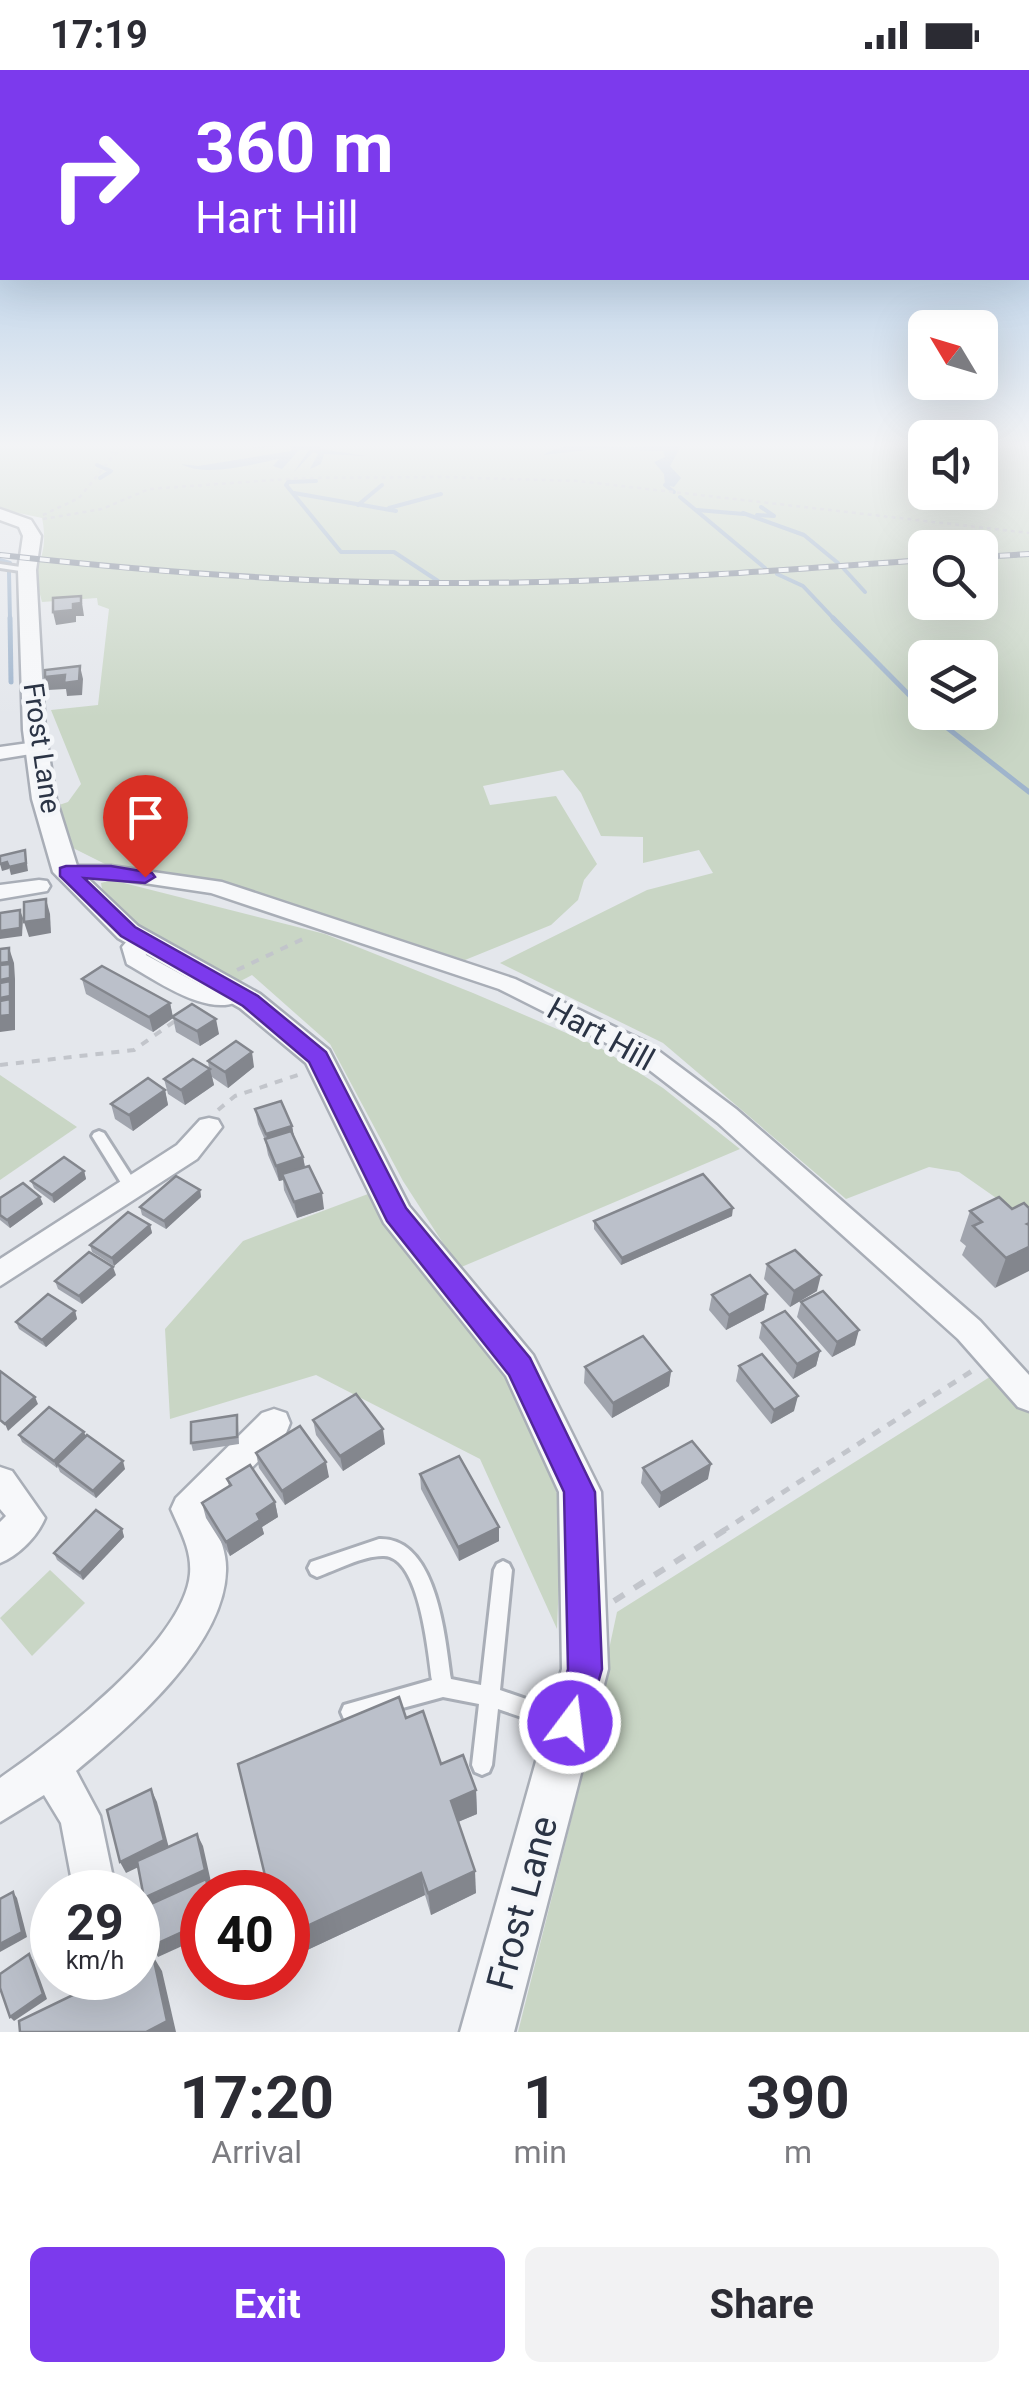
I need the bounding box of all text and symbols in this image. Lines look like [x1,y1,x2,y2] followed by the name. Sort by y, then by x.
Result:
[50,13,148,57] text: 17:19
[195,107,394,189] text: 360 m
[30,110,160,240] icon: right
[195,191,359,244] text: Hart Hill
[908,310,998,400] north arrow
[908,310,998,730] map controls
[908,420,998,510] button: sound
[908,530,998,620] button: search
[908,640,998,730] button: layers
[17,681,67,815] street label: Frost Lane
[103,775,188,878] pin
[118,790,173,845] icon: arrive
[541,989,661,1079] street label: Hart Hill
[518,1671,622,1775] position arrow
[478,1811,566,1995] street label: Frost Lane
[180,1870,310,2000] speed limit sign: 40
[66,1894,124,1952] text: 29
[66,1946,124,1975] text: km/h
[179,2062,334,2133] text: 17:20
[523,2062,557,2133] text: 1
[746,2062,850,2133] text: 390
[211,2133,302,2171] text: Arrival
[513,2133,567,2171] text: min
[784,2133,812,2171] text: m
[30,2247,505,2362] button: Exit
[525,2247,999,2362] button: Share

